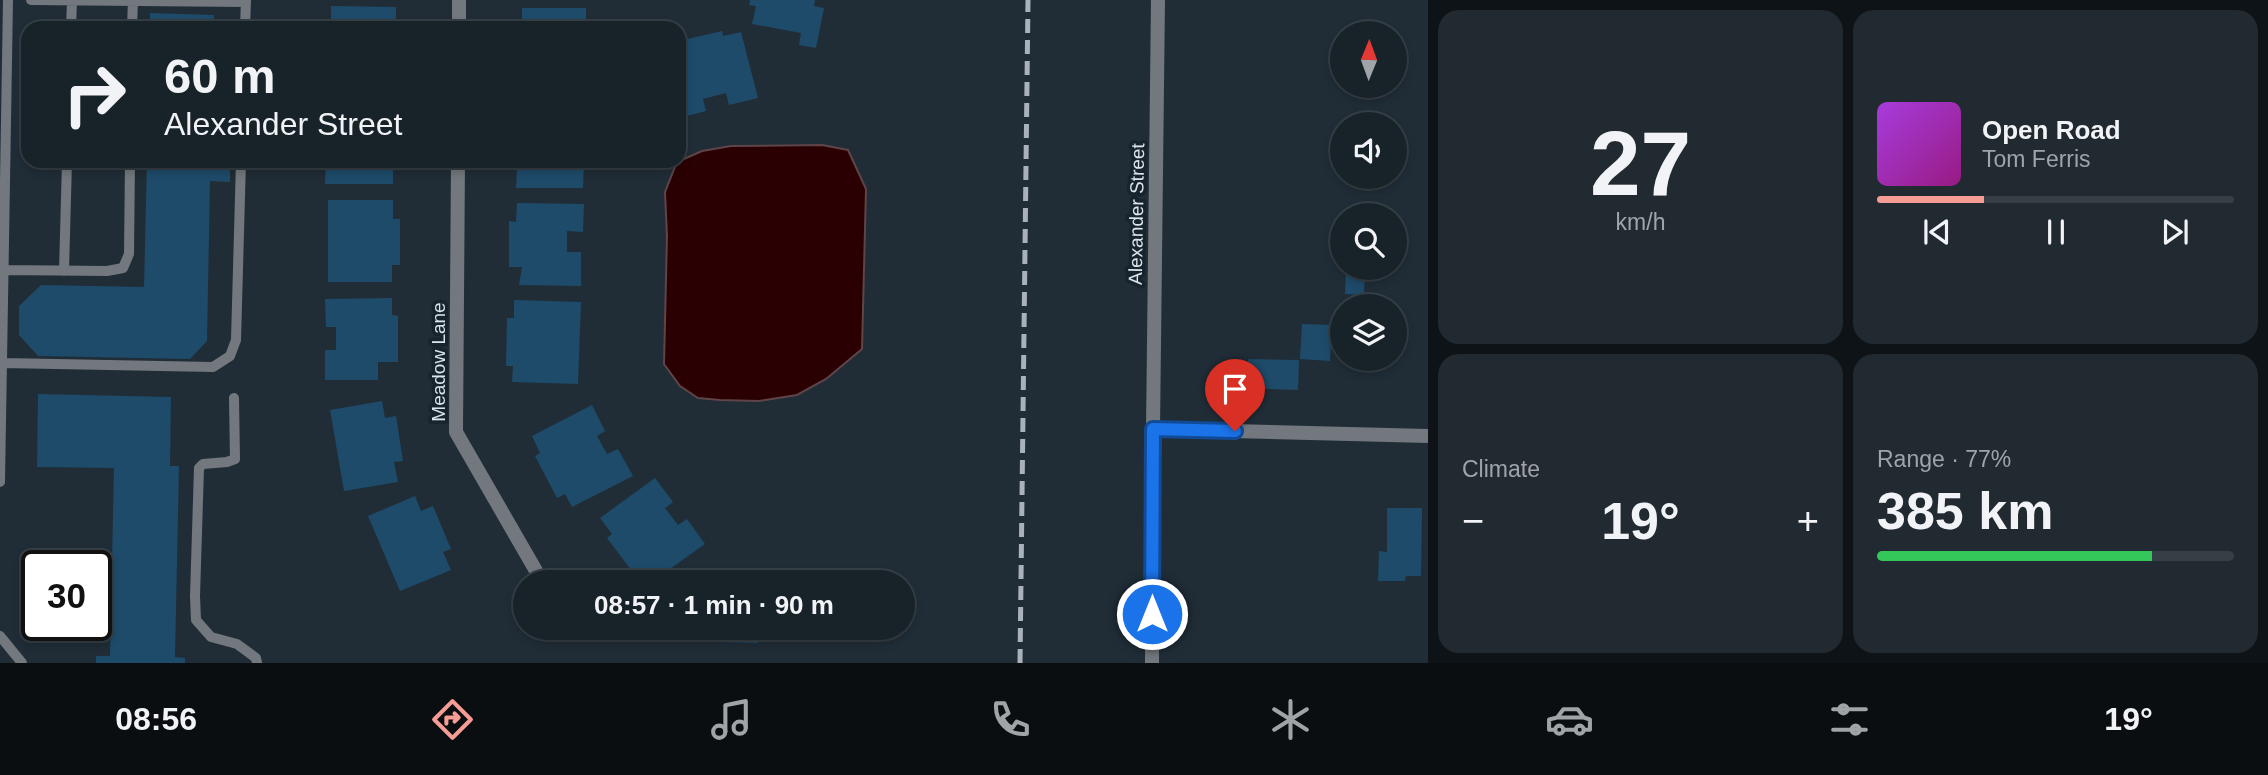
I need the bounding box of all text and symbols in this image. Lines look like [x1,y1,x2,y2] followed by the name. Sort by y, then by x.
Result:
[1330,21,1407,98] north arrow
[1330,21,1407,371] map controls
[49,49,140,140] icon: right
[164,49,276,103] text: 60 m
[164,106,402,142] text: Alexander Street
[1330,112,1407,189] button: sound
[1590,113,1691,214] text: 27
[1982,115,2121,145] text: Open Road
[1125,142,1148,285] street label: Alexander Street
[1982,146,2091,172] text: Tom Ferris
[1330,203,1407,280] button: search
[1616,209,1665,235] text: km/h
[1918,213,1956,251] icon: previous
[2037,213,2075,251] icon: pause
[2156,213,2194,251] icon: next
[1330,294,1407,371] button: layers
[428,302,449,422] street label: Meadow Lane
[1205,359,1265,431] pin
[1216,370,1254,408] icon: arrive
[1877,446,2011,472] text: Range · 77%
[1462,456,1540,482] text: Climate
[1877,482,2053,540] text: 385 km
[1601,492,1680,550] text: 19°
[1462,500,1484,542] text: −
[1797,500,1819,542] text: +
[21,550,112,641] speed limit sign: 30
[1115,577,1189,651] position arrow
[594,590,834,620] text: 08:57 · 1 min · 90 m
[428,695,477,744] icon: directions
[707,695,756,744] icon: music
[986,695,1035,744] icon: phone
[1266,695,1315,744] icon: climate
[1545,695,1594,744] icon: car
[1825,695,1874,744] icon: filters
[115,701,197,737] text: 08:56
[2104,701,2153,737] text: 19°

